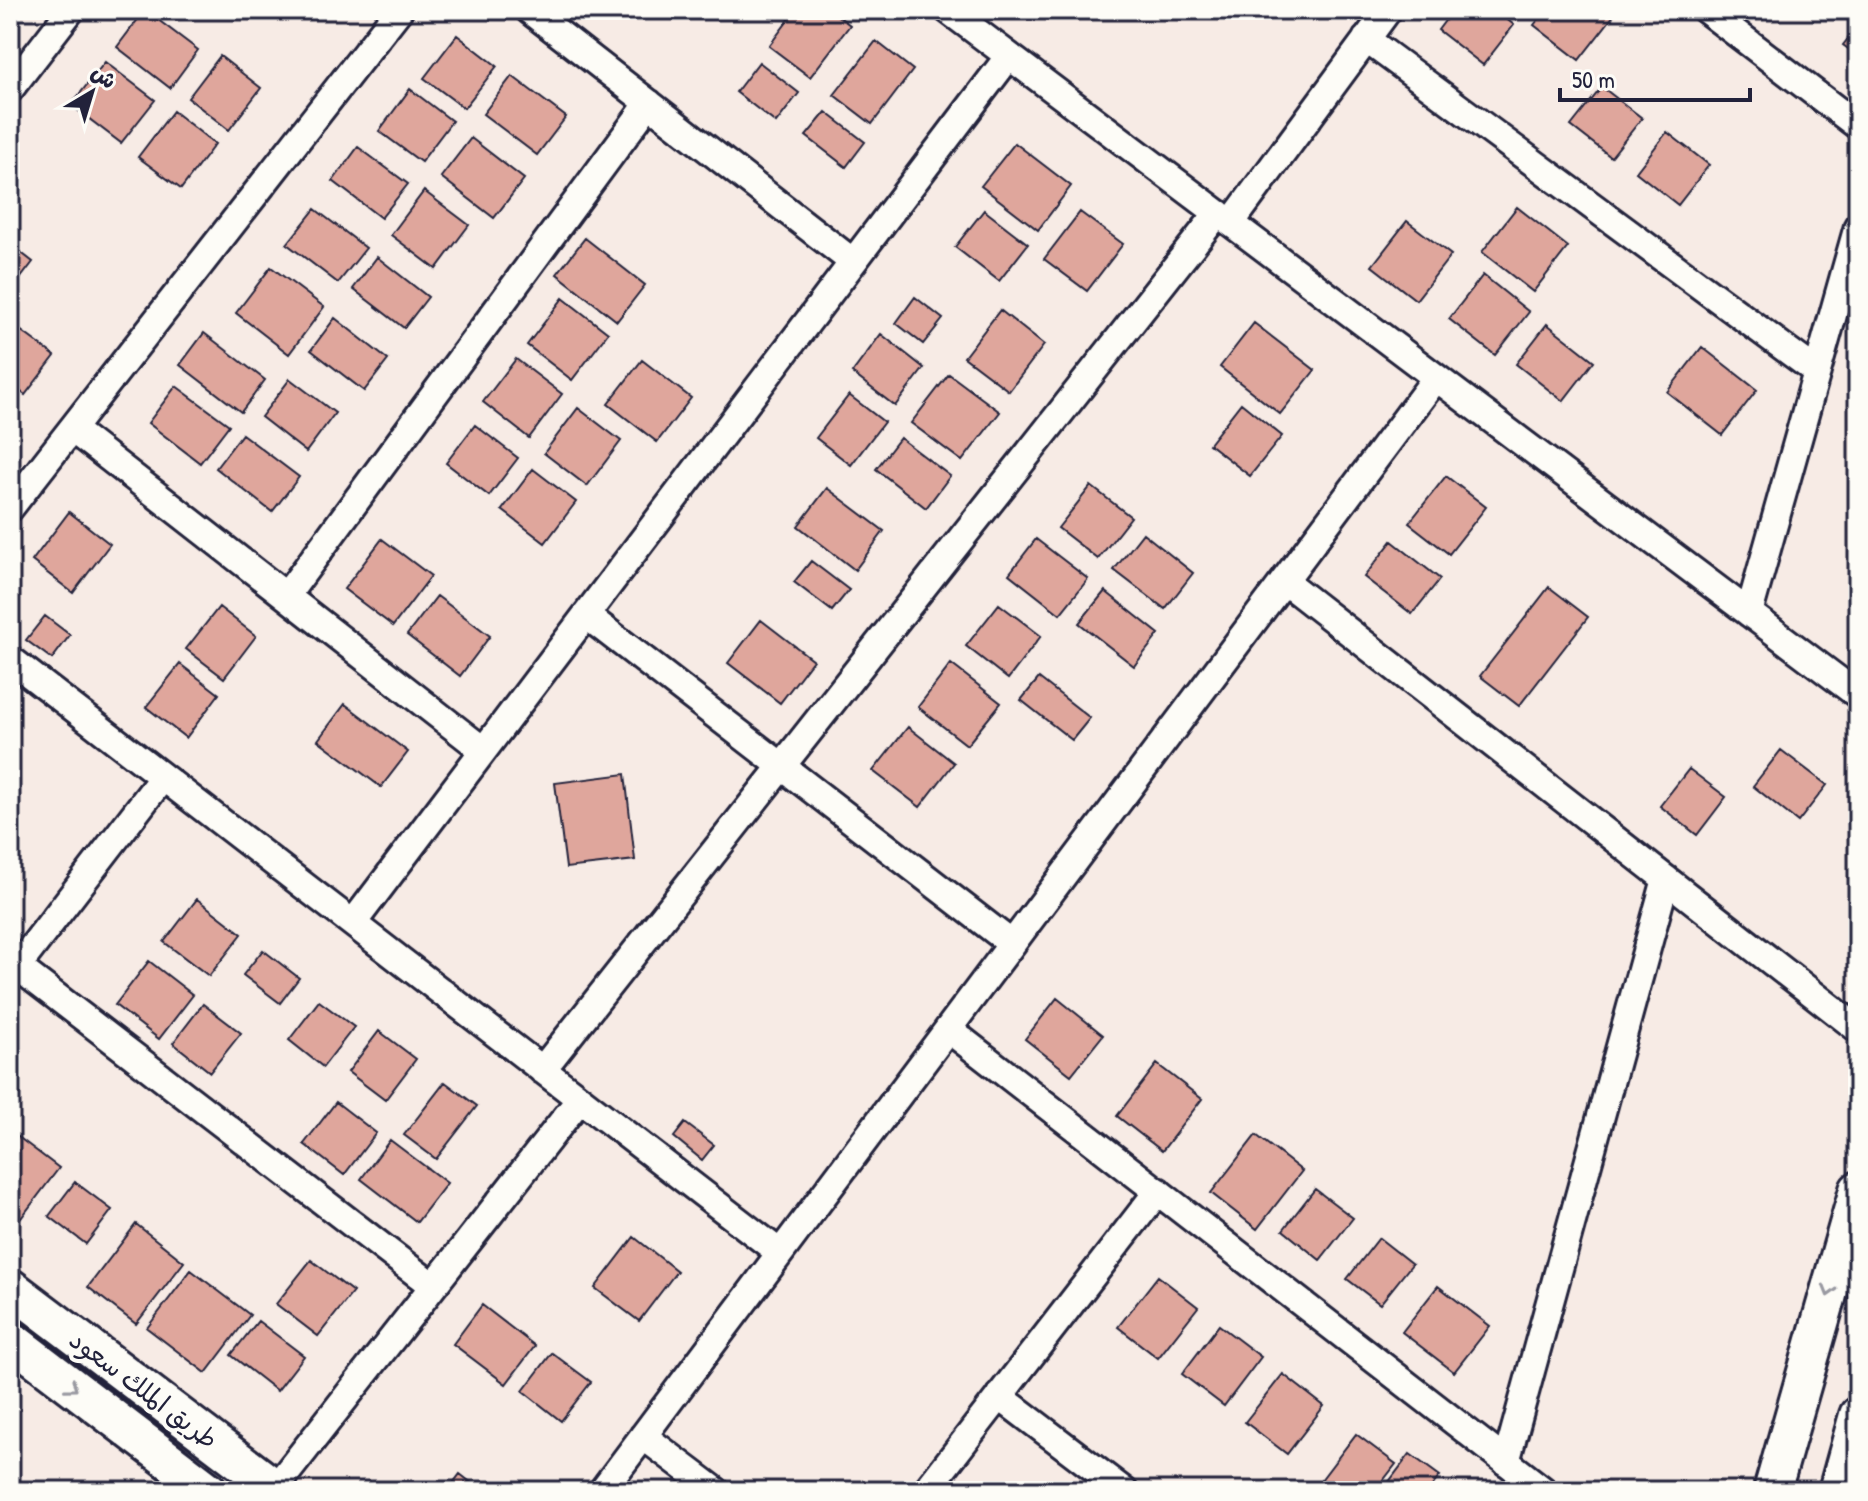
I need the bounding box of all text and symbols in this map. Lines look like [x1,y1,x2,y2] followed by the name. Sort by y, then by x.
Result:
[52,52,132,132] north arrow
[1560,52,1750,102] scale bar
[86,57,123,96] text: ش
[1572,63,1615,95] text: 50 m
[1822,1284,1838,1298] one-way arrow
[63,1322,225,1456] street label: طريق الملك سعود
[63,1377,78,1391] one-way arrow

